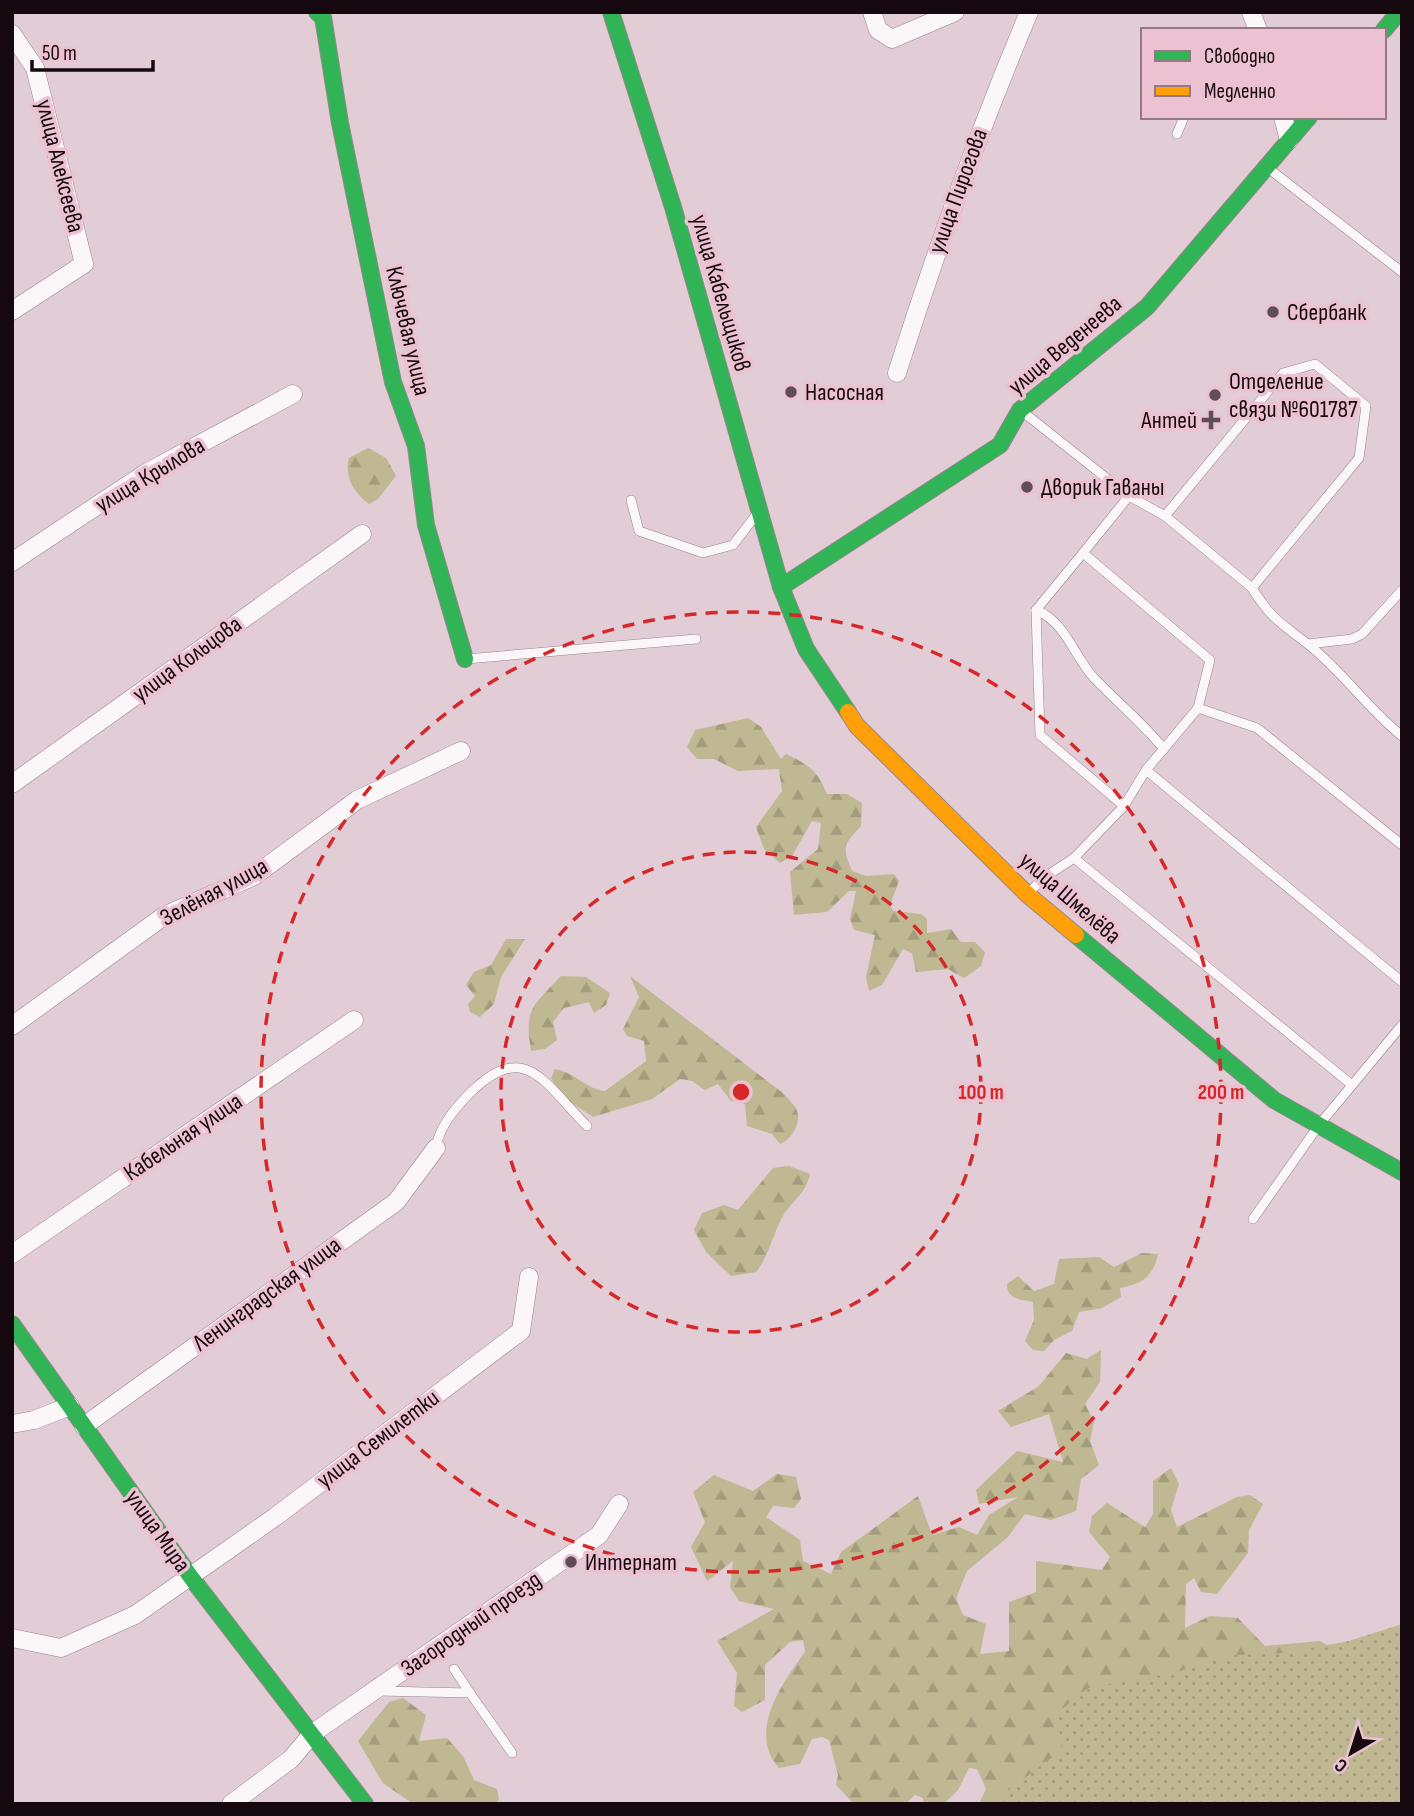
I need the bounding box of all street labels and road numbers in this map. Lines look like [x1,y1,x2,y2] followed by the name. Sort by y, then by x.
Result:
[29,96,91,236] street label: улица Алексеева
[922,125,994,257] street label: улица Пирогова
[685,211,757,375] street label: улица Кабельщиков
[379,264,437,398] street label: Ключевая улица
[1002,289,1128,401] street label: улица Веденеева
[90,431,210,519] street label: улица Крылова
[127,610,247,708] street label: улица Кольцова
[1013,846,1127,950] street label: улица Шмелёва
[155,852,273,932] street label: Зелёная улица
[118,1087,248,1187] street label: Кабельная улица
[186,1231,347,1358] street label: Ленинградская улица
[311,1383,445,1495] street label: улица Семилетки
[119,1484,197,1578] street label: улица Мира
[395,1565,547,1683] street label: Загородный проезд

